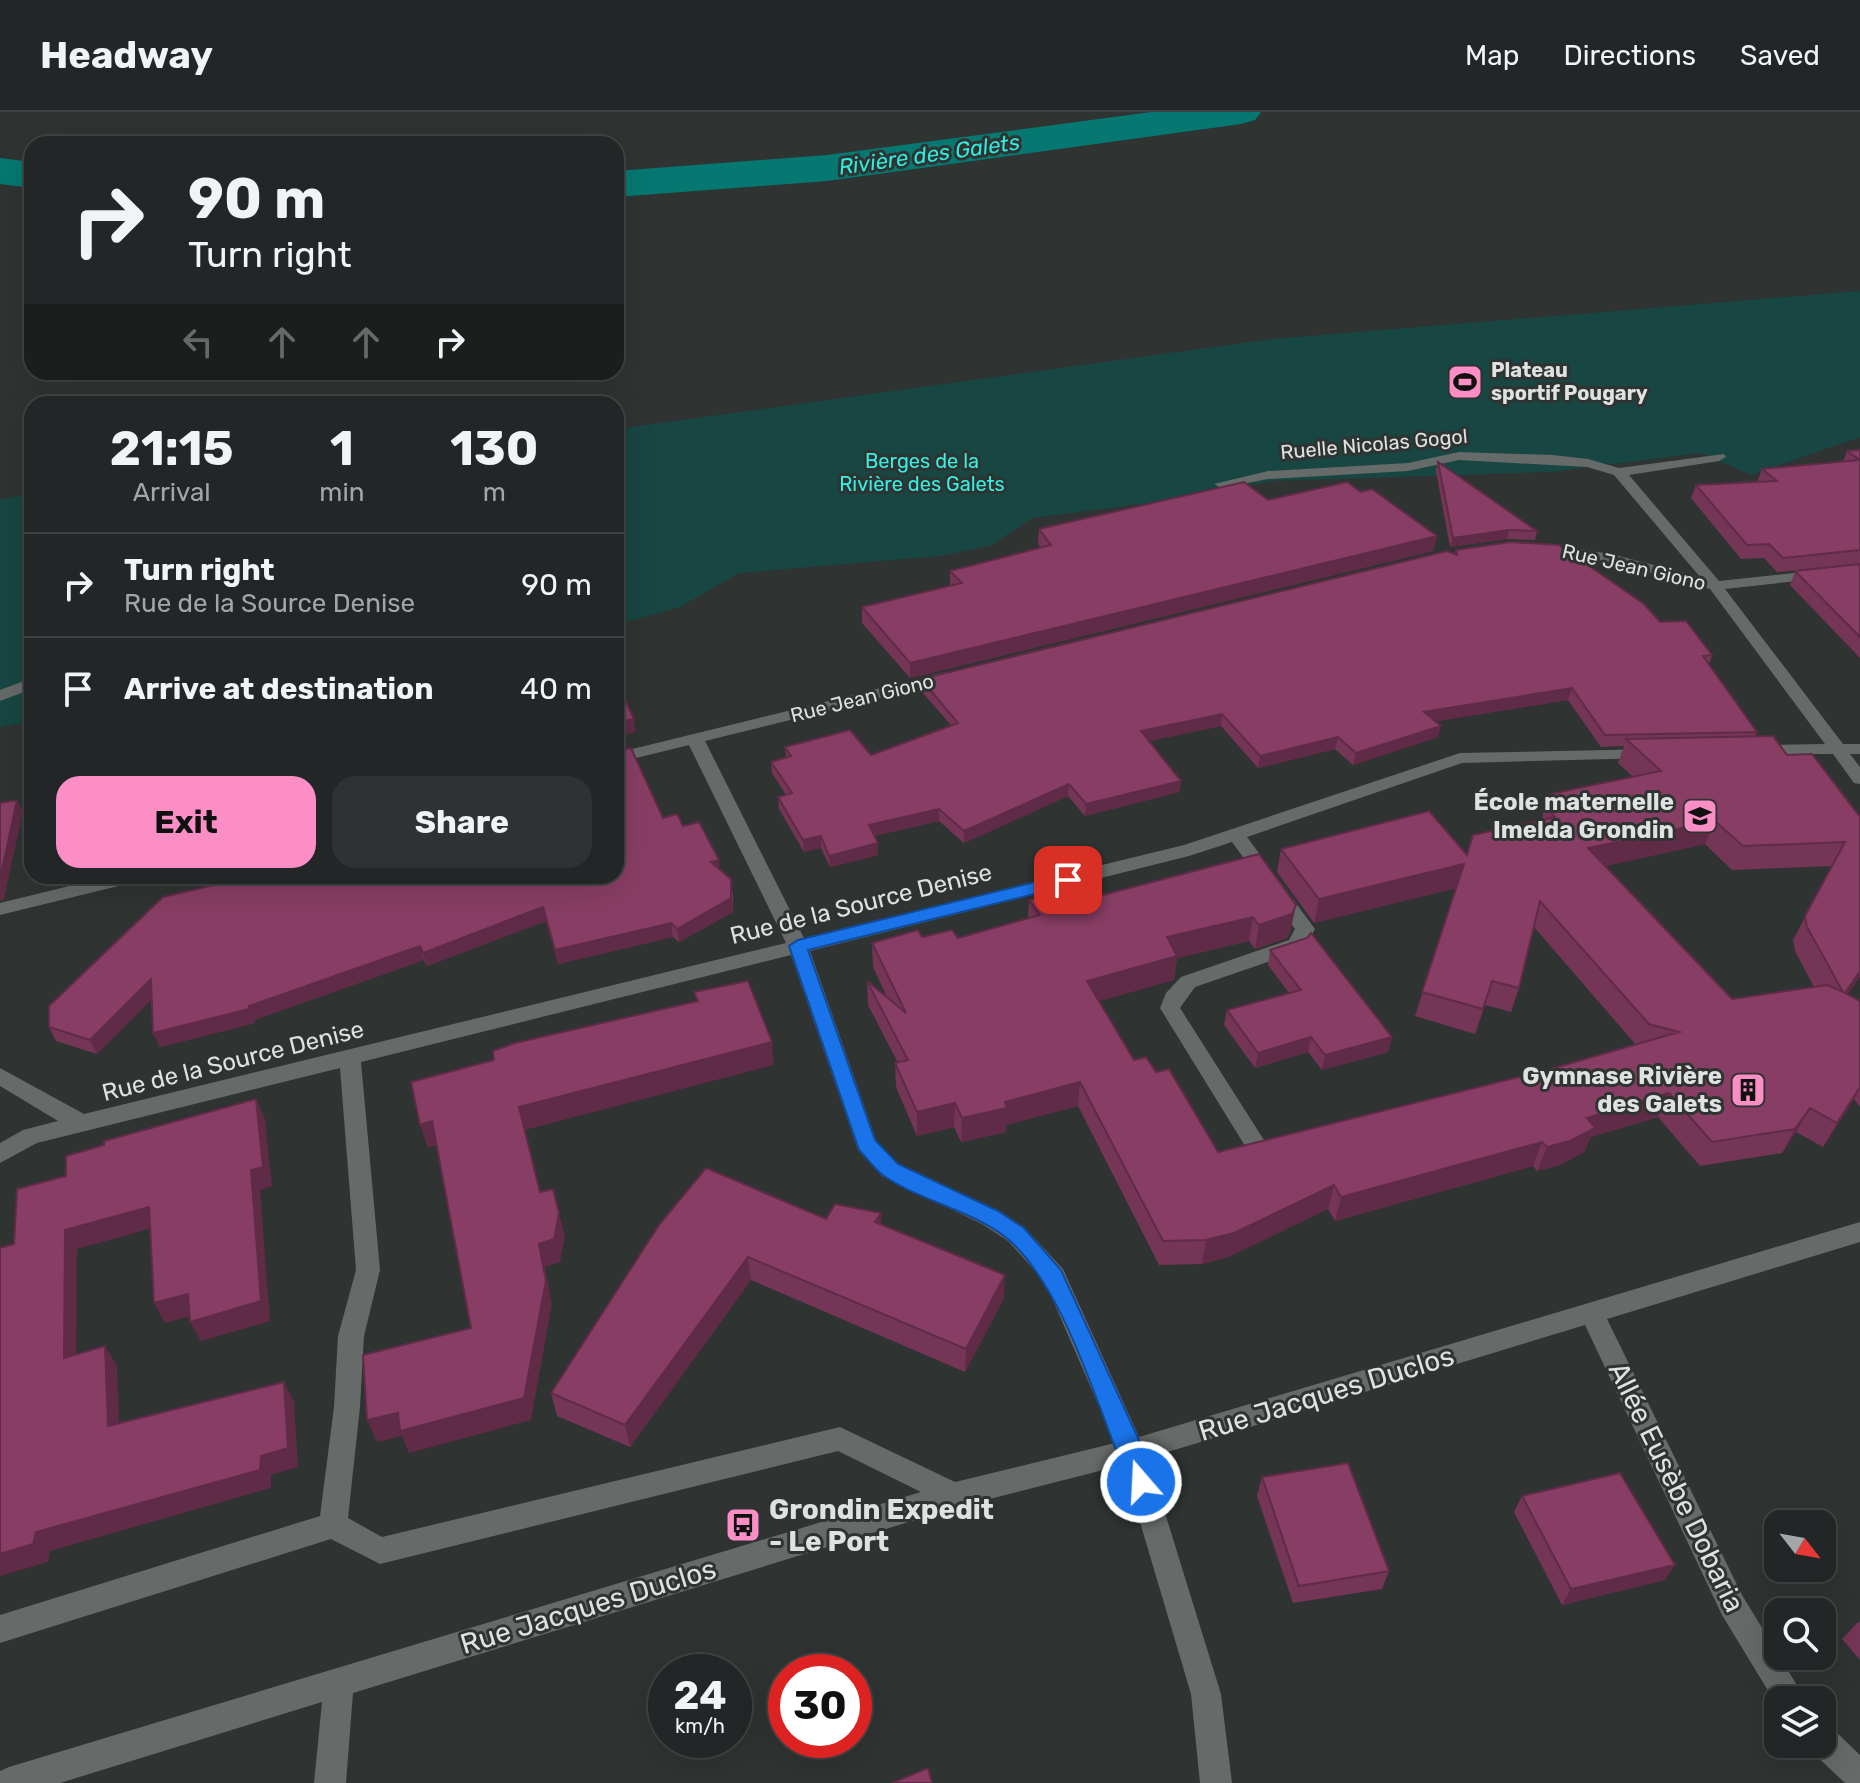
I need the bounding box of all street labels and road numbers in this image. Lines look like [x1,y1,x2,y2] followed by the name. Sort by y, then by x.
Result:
[1279,424,1469,464] street label: Ruelle Nicolas Gogol
[1560,539,1708,595] street label: Rue Jean Giono
[788,669,936,727] street label: Rue Jean Giono
[727,858,995,950] street label: Rue de la Source Denise
[99,1015,367,1107] street label: Rue de la Source Denise
[1194,1339,1458,1448] street label: Rue Jacques Duclos
[1602,1357,1751,1617] street label: Allée Eusèbe Dobaria
[456,1552,720,1661] street label: Rue Jacques Duclos

